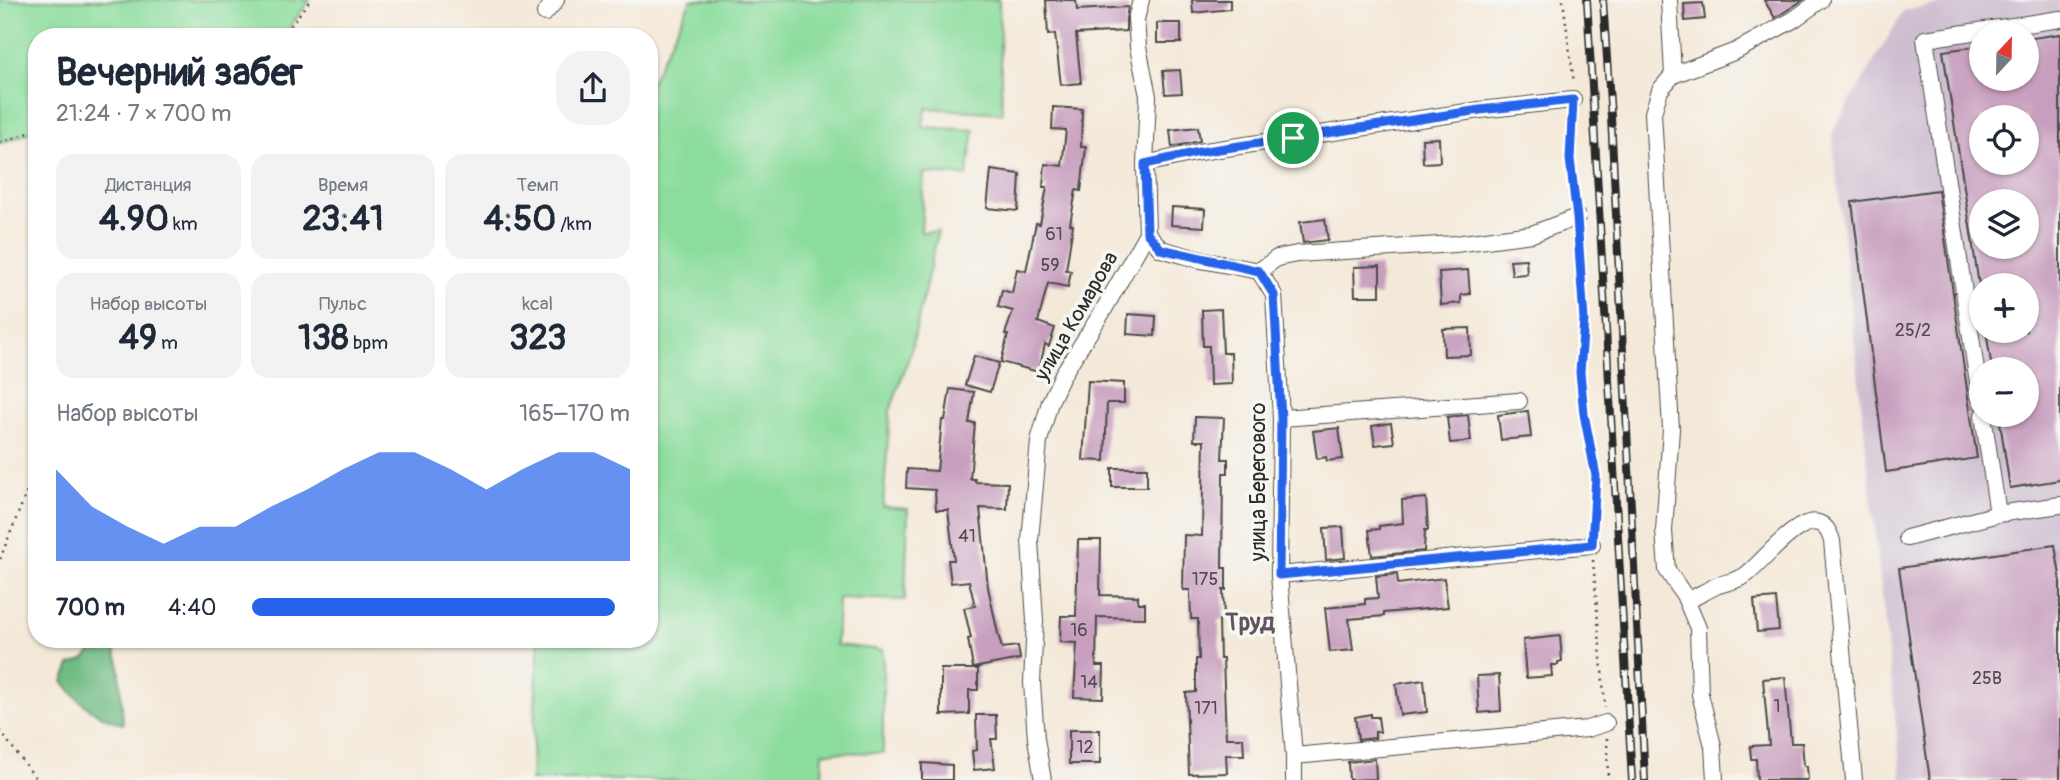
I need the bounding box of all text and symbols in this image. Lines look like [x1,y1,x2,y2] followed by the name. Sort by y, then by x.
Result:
[1969,21,2039,91] north arrow
[1969,21,2039,427] map controls
[56,49,303,97] text: Вечерний забег
[556,51,630,125] button: share
[56,99,231,128] text: 21:24 · 7 × 700 m
[1969,105,2039,175] button: locate
[1263,108,1323,168] pin
[1274,119,1312,157] icon: arrive
[105,173,191,197] text: Дистанция
[318,173,368,197] text: Время
[517,173,559,197] text: Темп
[1969,189,2039,259] button: layers
[99,197,169,241] text: 4.90
[302,197,384,241] text: 23:41
[484,197,556,241] text: 4:50
[169,212,198,236] text: km
[556,212,592,236] text: /km
[1045,223,1063,246] house number: 61
[1028,247,1124,387] street label: улица Комарова
[1040,254,1060,277] house number: 59
[1969,273,2039,343] button: +
[90,292,207,316] text: Набор высоты
[319,292,367,316] text: Пульс
[522,292,553,316] text: kcal
[119,316,157,360] text: 49
[298,316,349,360] text: 138
[509,316,566,360] text: 323
[1895,319,1931,342] house number: 25/2
[157,331,178,355] text: m
[349,331,388,355] text: bpm
[1969,357,2039,427] button: −
[56,399,198,428] text: Набор высоты
[519,399,630,428] text: 165–170 m
[1245,403,1272,562] street label: улица Берегового
[958,525,976,548] house number: 41
[1192,568,1218,591] house number: 175
[56,593,125,622] text: 700 m
[168,593,217,622] text: 4:40
[1224,608,1275,637] district label: Труд
[1070,619,1088,642] house number: 16
[1972,667,2002,690] house number: 25В
[1080,671,1098,694] house number: 14
[1773,695,1781,718] house number: 1
[1194,697,1218,720] house number: 171
[1076,736,1094,759] house number: 12

